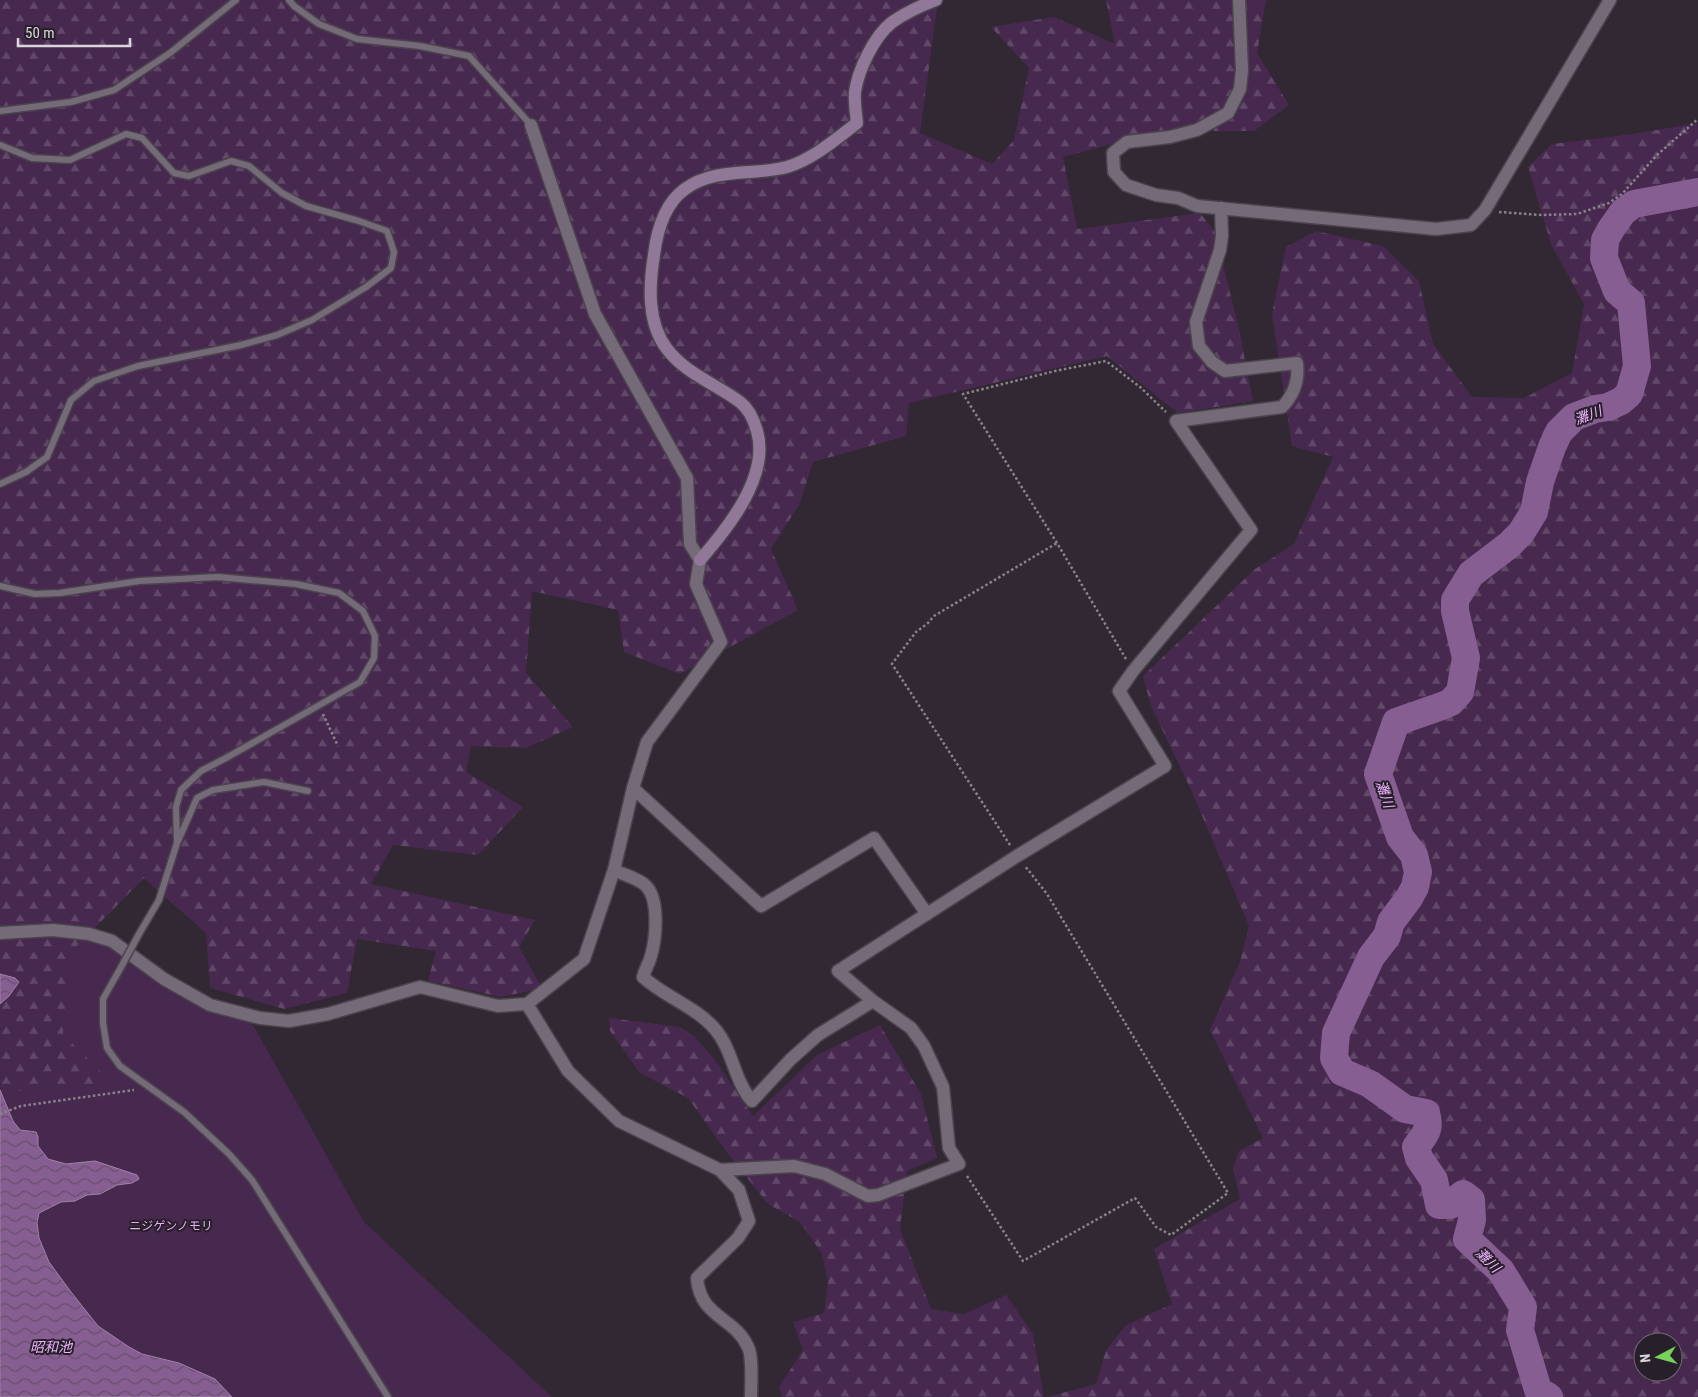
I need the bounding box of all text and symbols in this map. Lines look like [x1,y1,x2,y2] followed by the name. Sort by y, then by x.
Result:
[18,15,130,47] scale bar
[25,24,55,42] text: 50 m
[1572,402,1606,427] water label: 灘川
[1373,778,1398,812] water label: 灘川
[129,1219,213,1233] park label: ニジゲンノモリ
[1472,1244,1505,1277] water label: 灘川
[1633,1332,1683,1382] north arrow
[30,1339,74,1355] water label: 昭和池
[1637,1353,1653,1363] text: N

